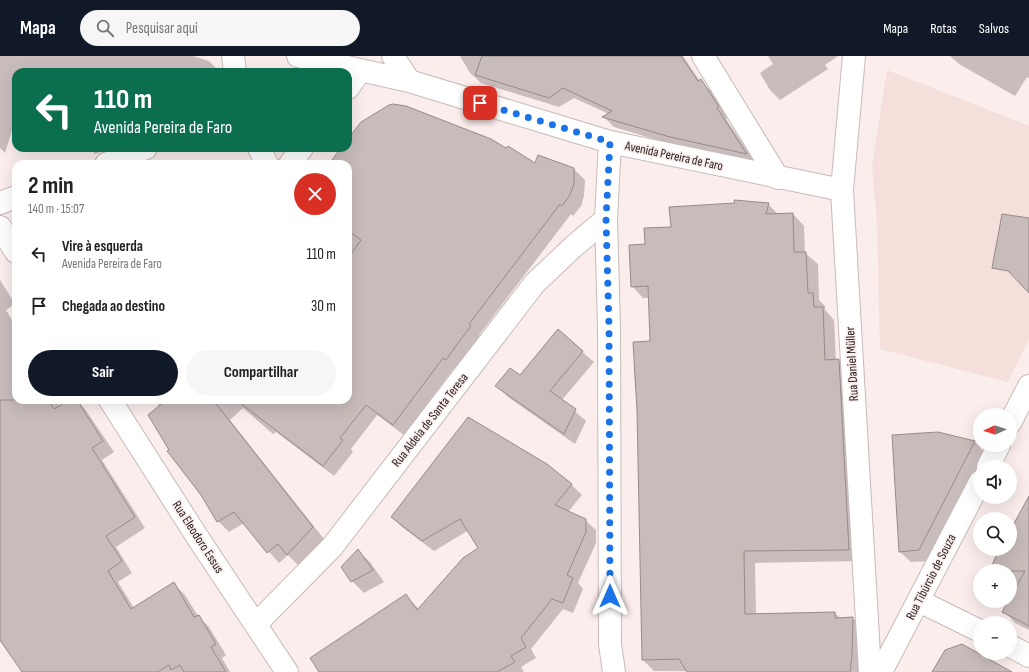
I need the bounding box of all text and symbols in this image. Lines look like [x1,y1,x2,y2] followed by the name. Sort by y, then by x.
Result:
[80,10,360,46] search box
[20,17,56,40] text: Mapa
[94,17,116,39] icon: search
[126,19,198,38] text: Pesquisar aqui
[883,20,908,37] text: Mapa
[930,20,957,37] text: Rotas
[979,20,1009,37] text: Salvos
[94,83,152,116] text: 110 m
[28,84,80,136] icon: left
[463,86,497,120] pin
[469,92,491,114] icon: arrive
[94,117,232,138] text: Avenida Pereira de Faro
[623,138,724,174] street label: Avenida Pereira de Faro
[28,171,74,200] text: 2 min
[294,173,336,215] button: close
[28,201,84,217] text: 140 m · 15:07
[62,237,143,256] text: Vire à esquerda
[28,243,50,265] icon: left
[307,245,336,264] text: 110 m
[62,256,162,272] text: Avenida Pereira de Faro
[28,295,50,317] icon: arrive
[62,297,165,316] text: Chegada ao destino
[311,297,336,316] text: 30 m
[842,326,862,402] street label: Rua Daniel Müller
[28,350,178,396] button: Sair
[186,350,336,396] button: Compartilhar
[388,370,472,470] street label: Rua Aldeia de Santa Teresa
[973,408,1017,452] north arrow
[973,408,1017,660] map controls
[973,460,1017,504] button: sound
[169,498,228,577] street label: Rua Eleodoro Essus
[973,512,1017,556] button: search
[902,531,960,623] street label: Rua Tibúrcio de Souza
[973,564,1017,608] button: +
[589,575,631,617] position arrow
[973,616,1017,660] button: −

